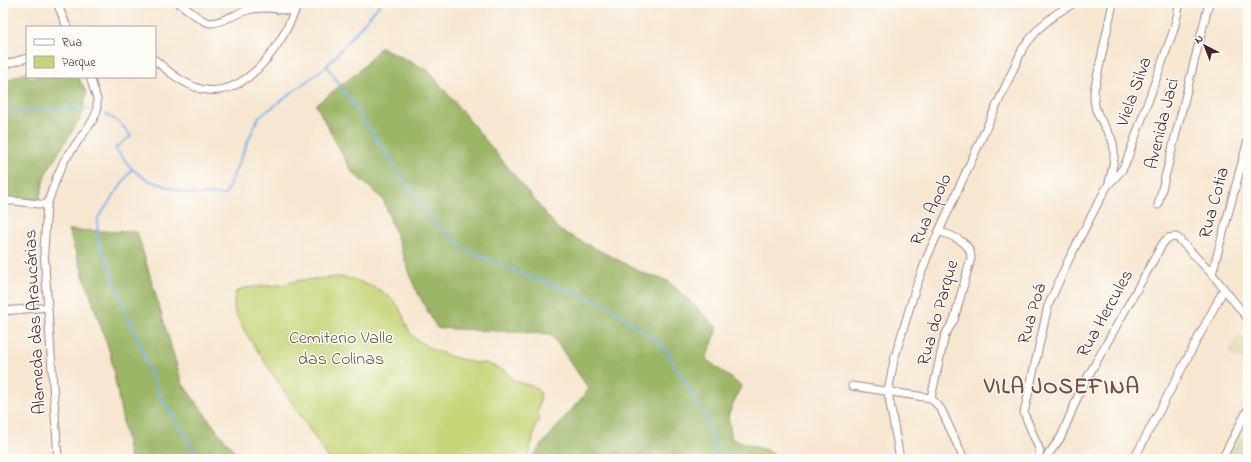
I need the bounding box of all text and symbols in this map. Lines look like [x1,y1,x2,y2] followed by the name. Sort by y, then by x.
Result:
[26,26,156,78] legend
[1185,26,1225,66] north arrow
[1191,31,1207,48] text: N
[62,34,82,52] text: Rua
[62,54,96,72] text: Parque
[1110,54,1160,131] street label: Viela Silva
[1139,76,1187,172] street label: Avenida Jaci
[1193,165,1237,241] street label: Rua Cotia
[905,170,959,250] street label: Rua Apolo
[18,229,54,415] street label: Alameda das Araucárias
[912,256,967,369] street label: Rua do Parque
[1071,265,1141,363] street label: Rua Hercules
[1012,281,1054,347] street label: Rua Poá
[289,326,394,373] park label: Cemiterio Valle das Colinas
[983,372,1140,404] district label: VILA JOSEFINA

